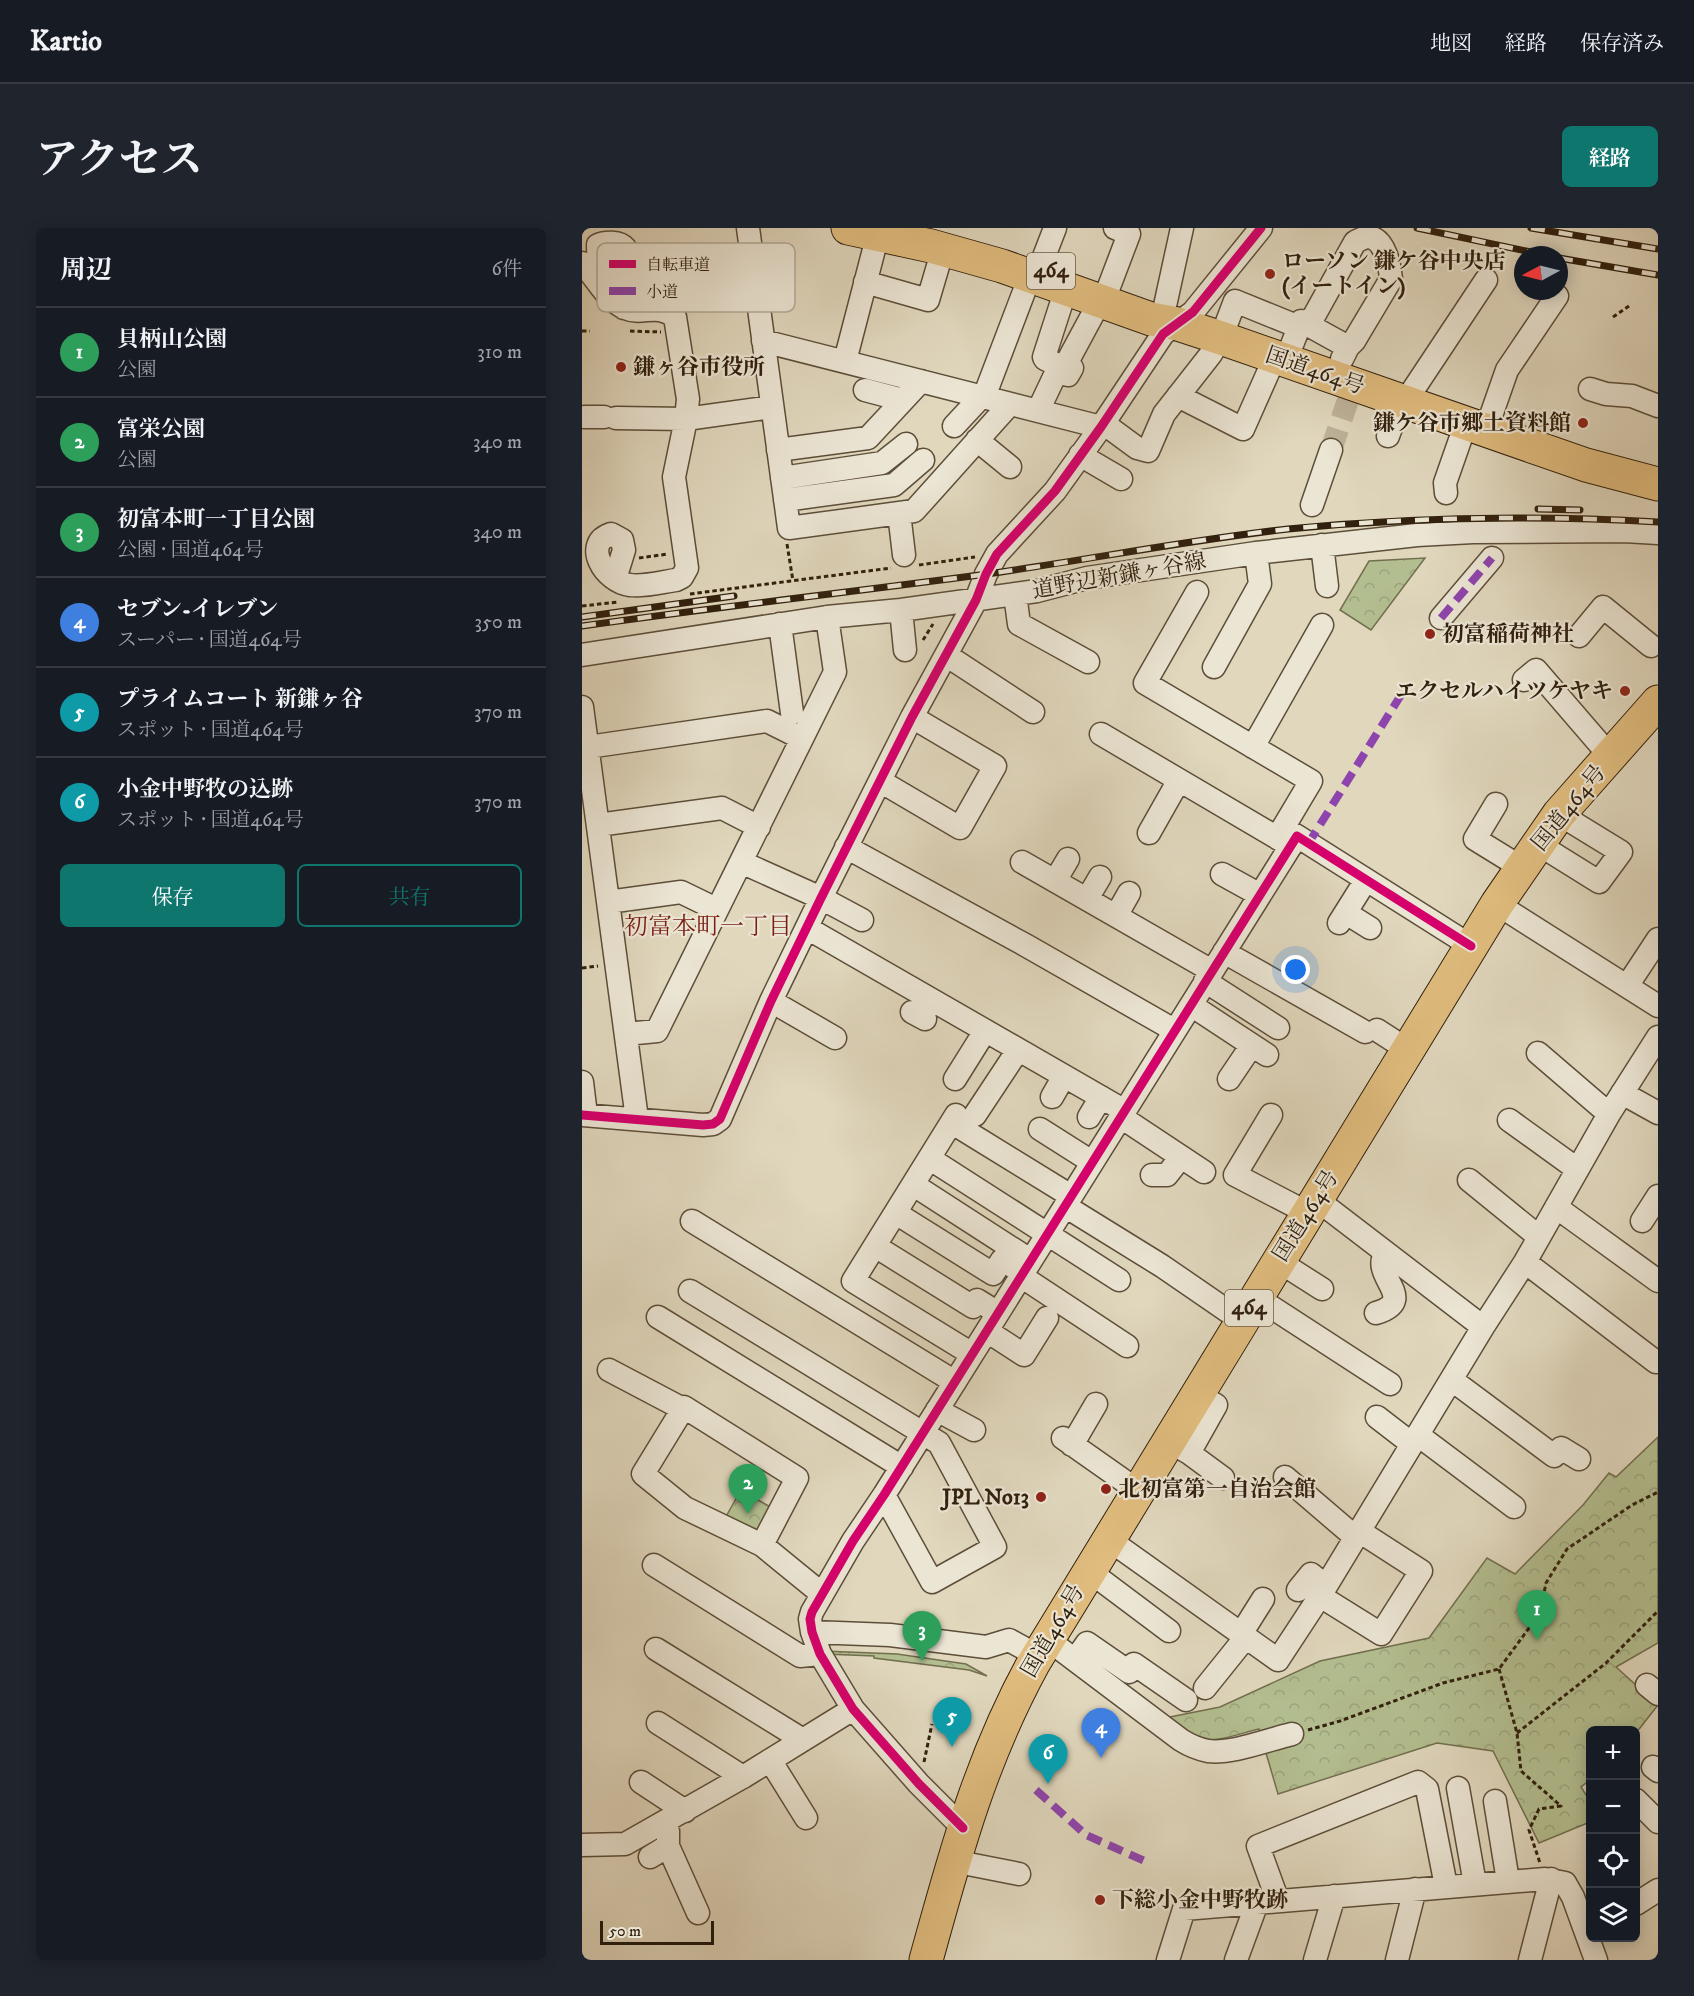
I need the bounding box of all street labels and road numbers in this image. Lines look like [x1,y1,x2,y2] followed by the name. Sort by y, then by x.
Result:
[1027,253,1075,289] road number: 464
[1262,342,1368,400] street label: 国道464号
[1030,547,1208,605] street label: 道野辺新鎌ヶ谷線
[1526,760,1612,856] street label: 国道464号
[1267,1165,1345,1267] street label: 国道464号
[1225,1290,1273,1326] road number: 464
[1016,1580,1090,1682] street label: 国道464号

